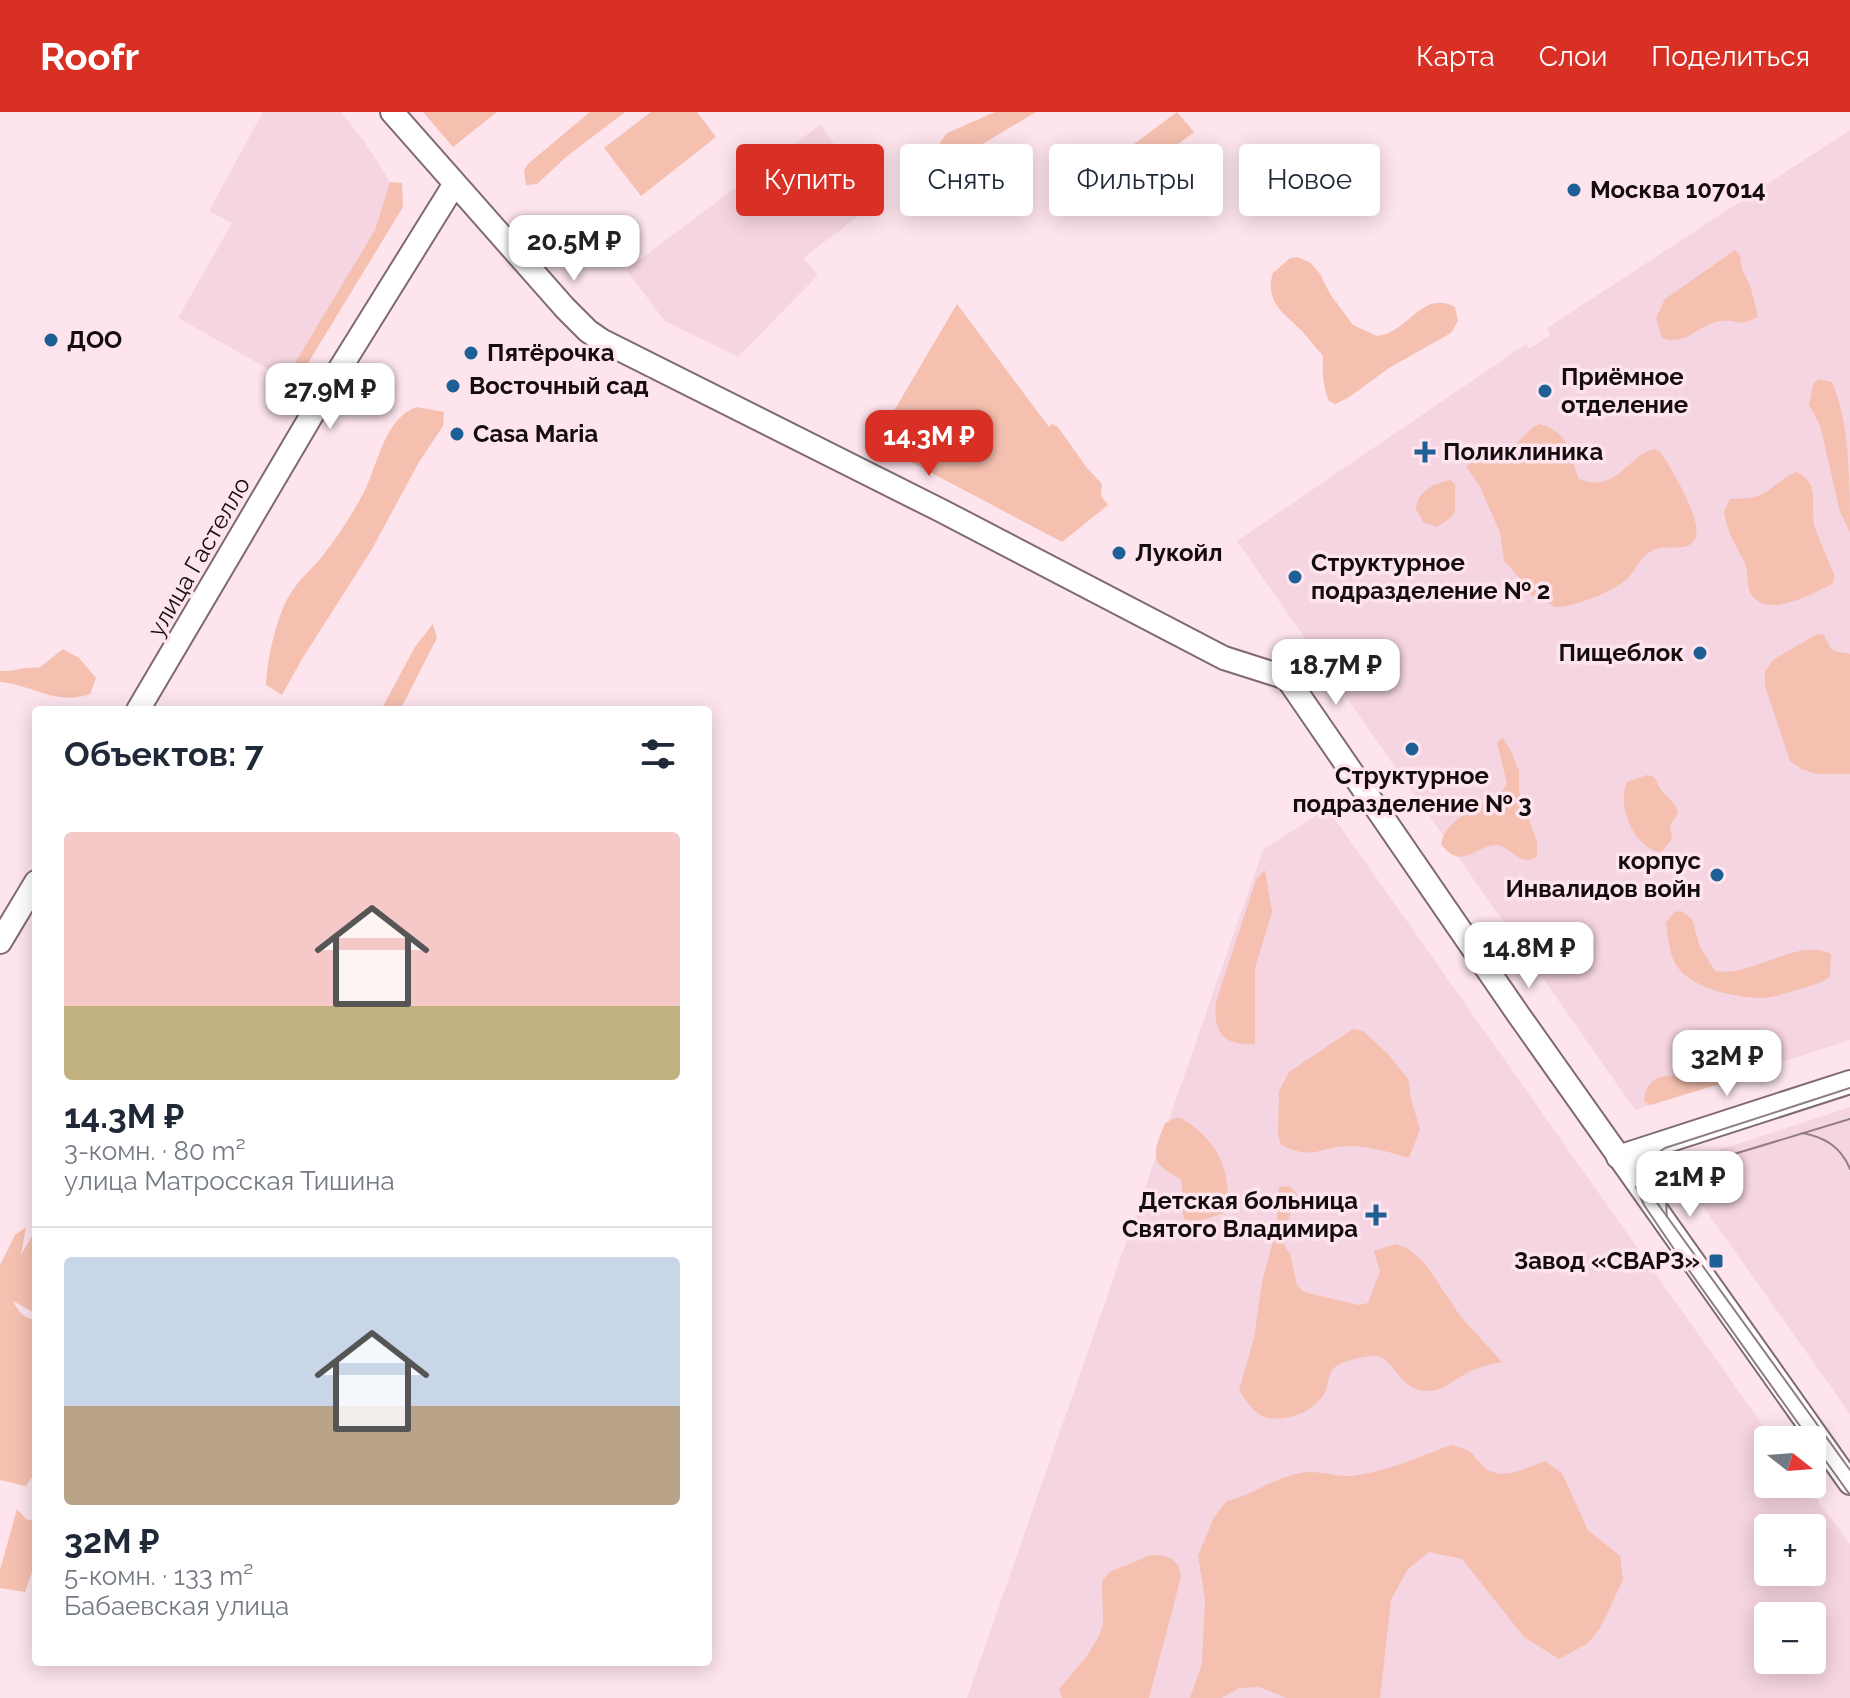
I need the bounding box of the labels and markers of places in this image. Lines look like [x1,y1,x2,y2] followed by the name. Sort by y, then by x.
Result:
[1590,175,1766,204] place label: Москва 107014
[1565,181,1583,199] marker: Москва 107014
[500,215,648,283] pin: 20.5M ₽
[67,325,122,354] place label: ДОО
[42,331,60,349] marker: ДОО
[487,338,615,367] place label: Пятёрочка
[462,344,480,362] marker: Пятёрочка
[1561,362,1688,419] place label: Приёмное отделение
[256,363,404,431] pin: 27.9M ₽
[469,371,649,400] place label: Восточный сад
[444,377,462,395] marker: Восточный сад
[1536,382,1554,400] marker: Приёмное отделение
[855,410,1003,478] pin: 14.3M ₽
[473,419,598,448] place label: Casa Maria
[448,425,466,443] marker: Casa Maria
[1443,437,1603,466] place label: Поликлиника
[1414,441,1436,463] marker: Поликлиника
[1135,538,1223,567] place label: Лукойл
[1110,544,1128,562] marker: Лукойл
[1311,548,1550,605] place label: Структурное подразделение № 2
[1286,568,1304,586] marker: Структурное подразделение № 2
[1559,638,1684,667] place label: Пищеблок
[1262,639,1410,707] pin: 18.7M ₽
[1691,644,1709,662] marker: Пищеблок
[1403,740,1421,758] marker: Структурное подразделение № 3
[1292,761,1532,818] place label: Структурное подразделение № 3
[1505,846,1701,903] place label: корпус Инвалидов войн
[1708,866,1726,884] marker: корпус Инвалидов войн
[1455,922,1603,990] pin: 14.8M ₽
[1671,1030,1783,1098] pin: 32M ₽
[1634,1151,1746,1219] pin: 21M ₽
[1122,1186,1358,1243] place label: Детская больница Святого Владимира
[1365,1204,1387,1226] marker: Детская больница Святого Владимира
[1514,1246,1700,1275] place label: Завод «СВАРЗ»
[1707,1252,1725,1270] marker: Завод «СВАРЗ»

